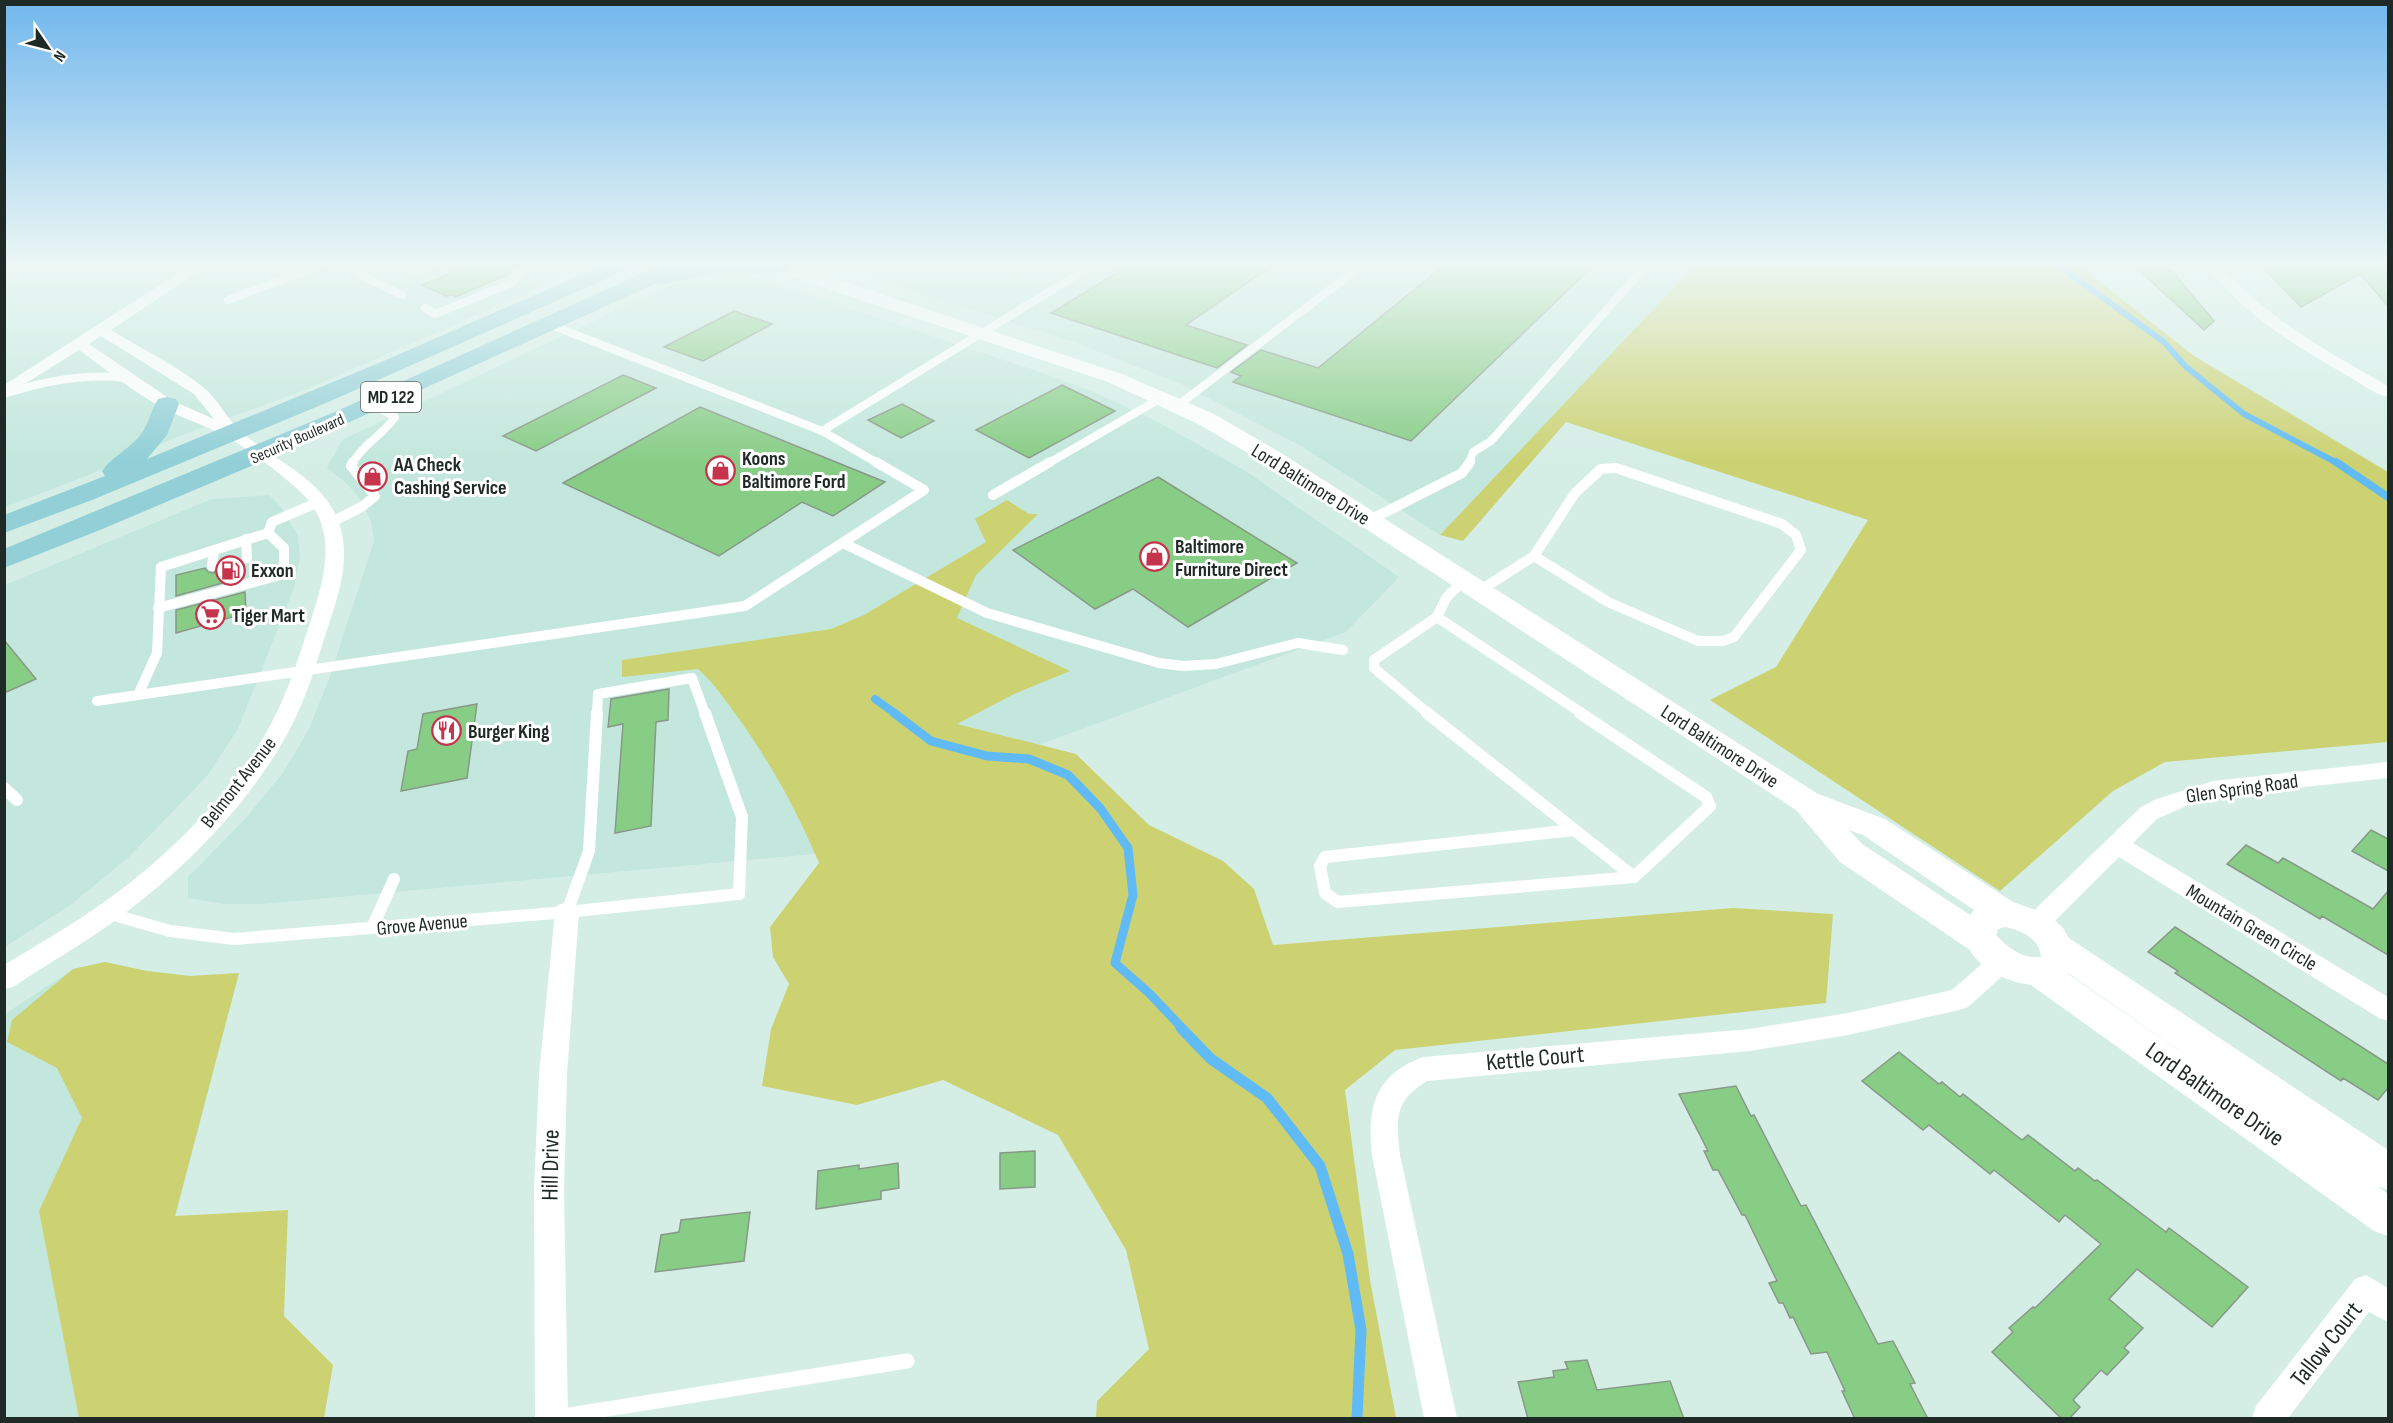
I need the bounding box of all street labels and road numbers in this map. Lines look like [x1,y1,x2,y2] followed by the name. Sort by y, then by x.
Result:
[361,382,421,412] road number: MD 122
[248,410,347,468] street label: Security Boulevard
[1247,439,1374,531] street label: Lord Baltimore Drive
[1656,700,1783,794] street label: Lord Baltimore Drive
[196,732,282,833] street label: Belmont Avenue
[2185,769,2300,809] street label: Glen Spring Road
[2182,879,2321,976] street label: Mountain Green Circle
[376,909,469,941] street label: Grove Avenue
[2140,1036,2290,1153] street label: Lord Baltimore Drive
[1485,1040,1585,1077] street label: Kettle Court
[535,1129,566,1201] street label: Hill Drive
[2284,1296,2368,1392] street label: Tallow Court

